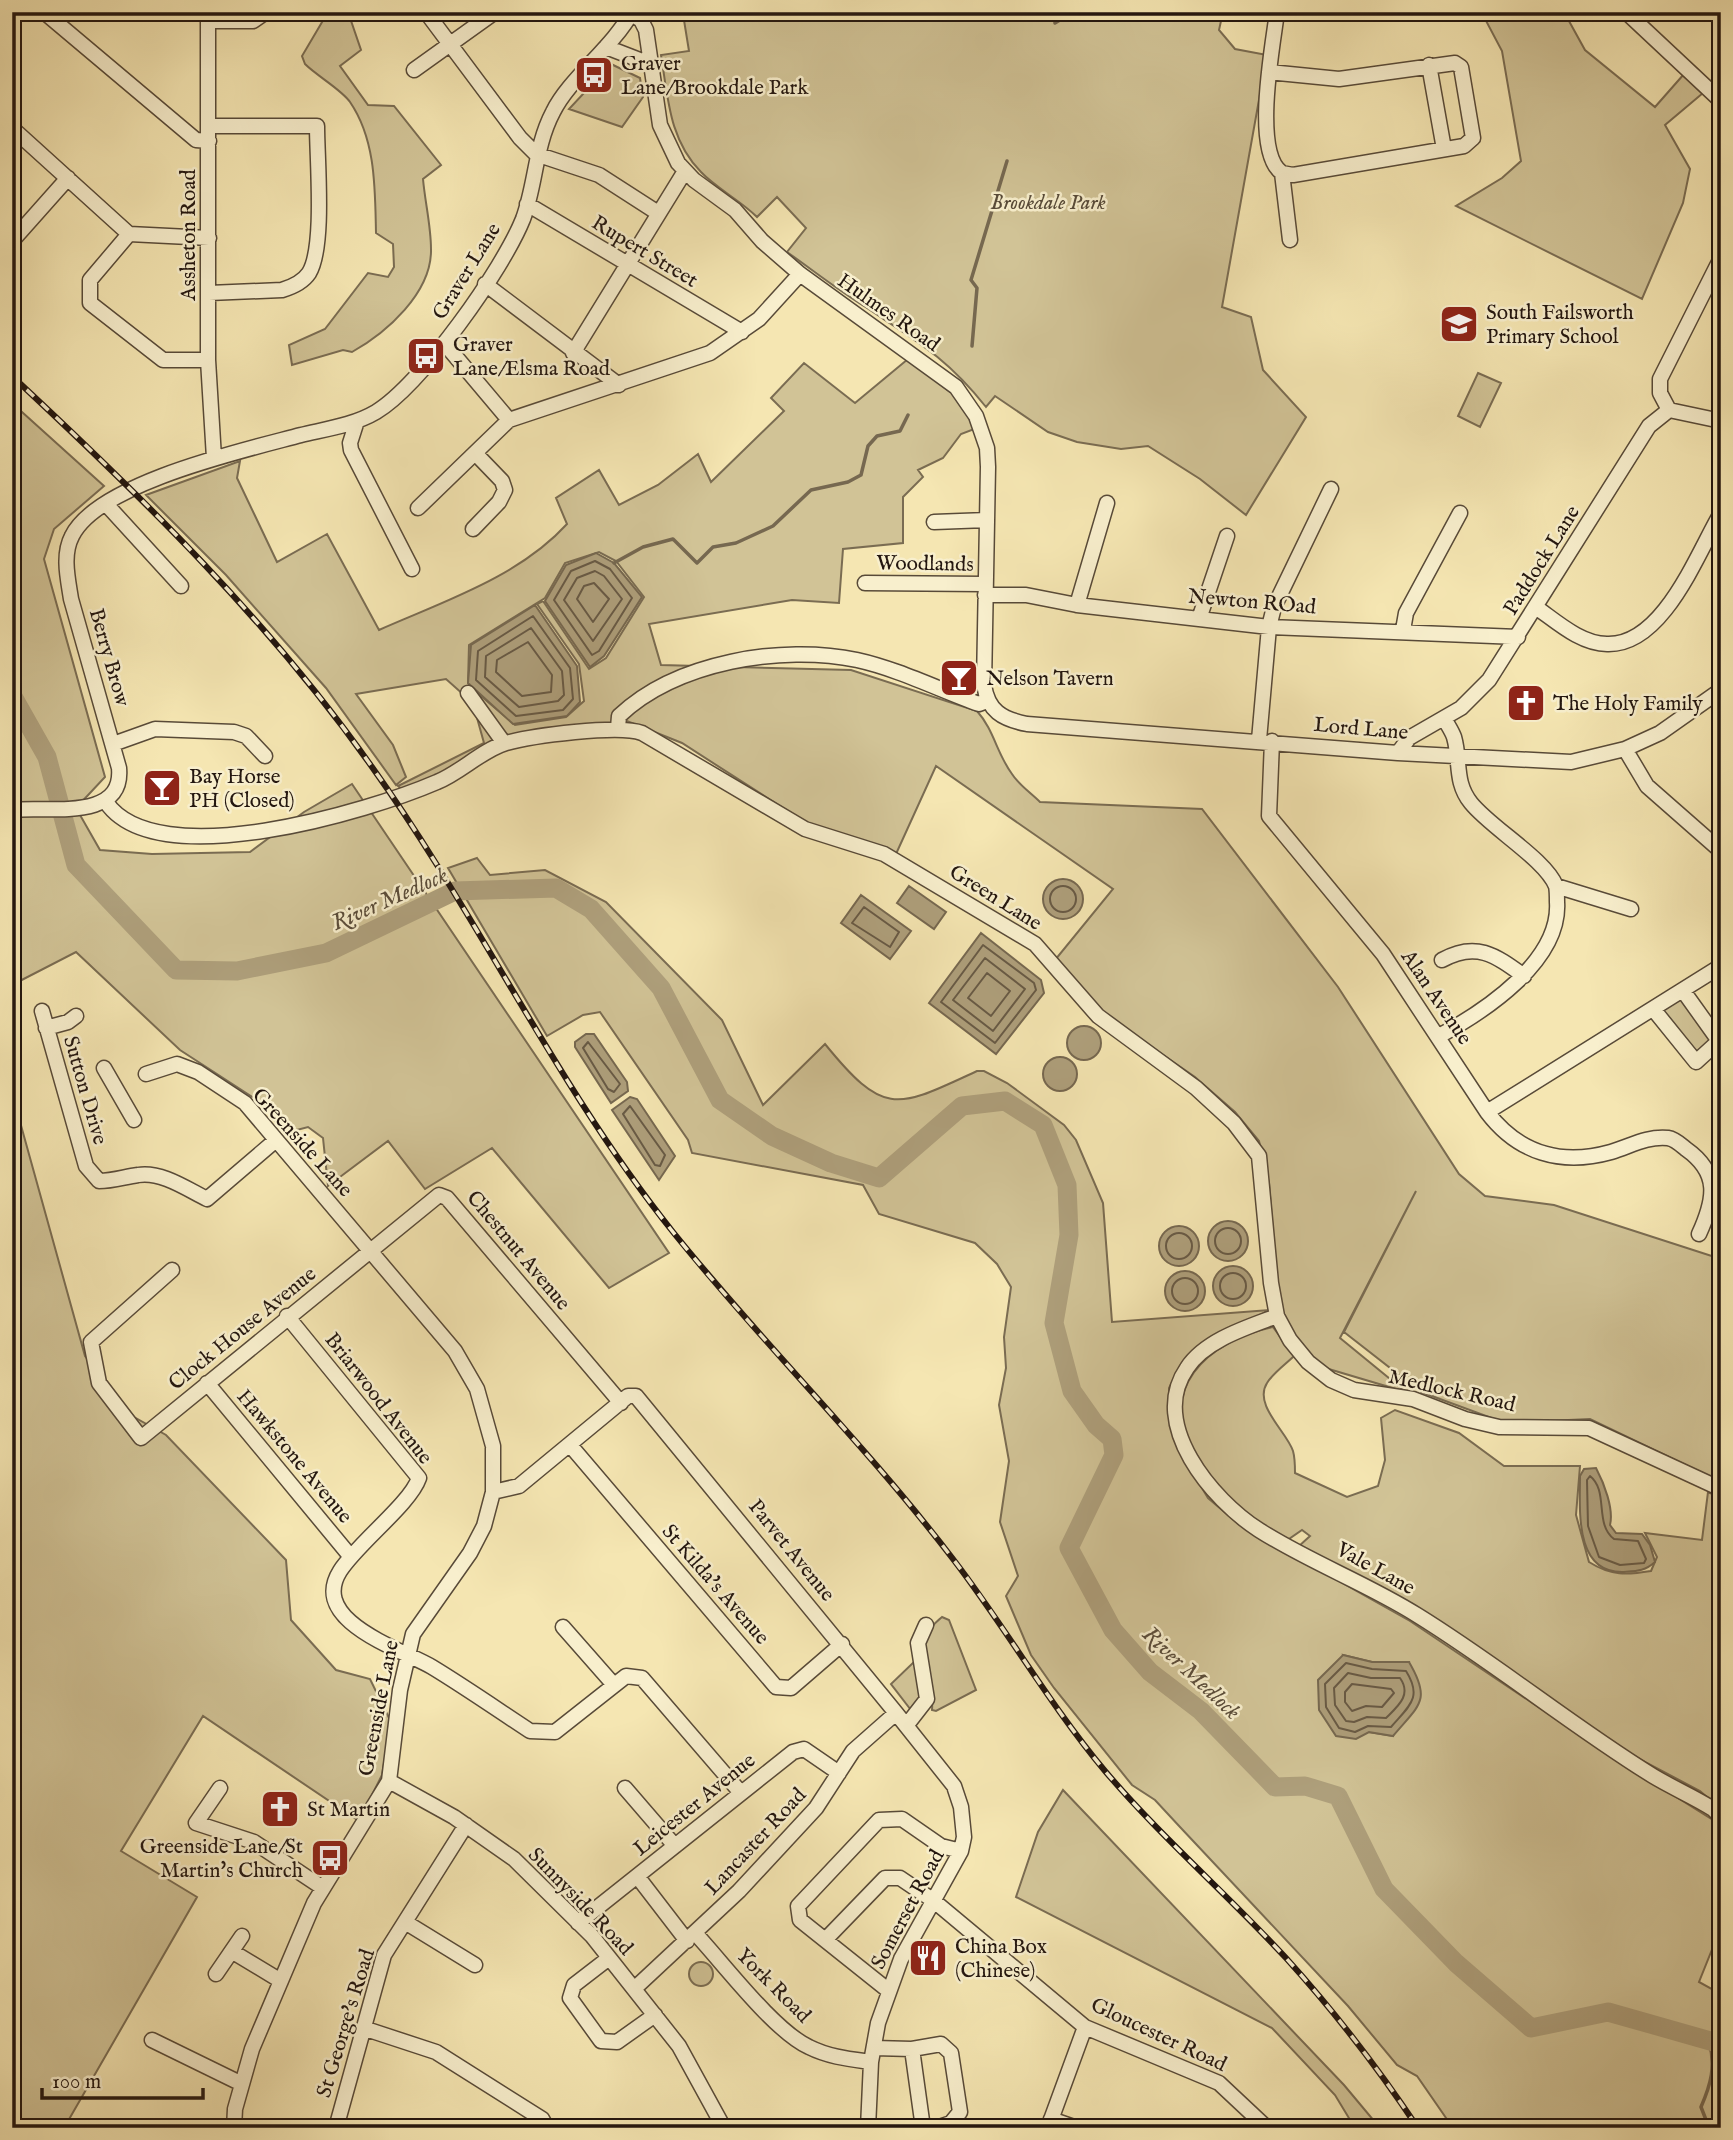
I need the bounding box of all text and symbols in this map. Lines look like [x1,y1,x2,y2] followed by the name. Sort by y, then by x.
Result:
[621,51,809,102] place label: Graver Lane/Brookdale Park
[573,54,615,96] bus stop icon: Graver Lane/Brookdale Park
[176,169,203,302] street label: Assheton Road
[990,190,1106,217] park label: Brookdale Park
[586,210,702,295] street label: Rupert Street
[427,218,508,325] street label: Graver Lane
[831,268,946,359] street label: Hulmes Road
[1486,300,1634,351] place label: South Failsworth Primary School
[1438,303,1480,345] school or university icon: South Failsworth Primary School
[453,332,611,383] place label: Graver Lane/Elsma Road
[405,335,447,377] bus stop icon: Graver Lane/Elsma Road
[1498,501,1587,621] street label: Paddock Lane
[876,550,974,579] street label: Woodlands
[1187,583,1318,622] street label: Newton ROad
[82,605,136,711] street label: Berry Brow
[938,657,980,699] bar icon: Nelson Tavern
[986,666,1114,693] place label: Nelson Tavern
[1505,682,1547,724] church icon: The Holy Family
[1553,691,1704,718] place label: The Holy Family
[1313,712,1410,747] street label: Lord Lane
[189,764,295,815] place label: Bay Horse PH (Closed)
[141,767,183,809] bar icon: Bay Horse PH (Closed)
[944,859,1047,938] street label: Green Lane
[327,861,452,938] water label: River Medlock
[1394,944,1478,1051] street label: Alan Avenue
[56,1033,113,1148] street label: Sutton Drive
[246,1083,358,1204] street label: Greenside Lane
[460,1185,576,1317] street label: Chestnut Avenue
[164,1261,323,1397] street label: Clock House Avenue
[318,1327,438,1471] street label: Briarwood Avenue
[1385,1364,1519,1419] street label: Medlock Road
[230,1384,358,1530] street label: Hawkstone Avenue
[741,1494,840,1608] street label: Parvet Avenue
[655,1519,775,1651] street label: St Kilda's Avenue
[1330,1536,1420,1602] street label: Vale Lane
[1136,1620,1246,1726] water label: River Medlock
[353,1638,406,1779] street label: Greenside Lane
[628,1747,762,1863] street label: Leicester Avenue
[699,1782,813,1901] street label: Lancaster Road
[259,1788,301,1830] church icon: St Martin
[307,1797,390,1824] place label: St Martin
[140,1834,303,1885] place label: Greenside Lane/St Martin's Church
[309,1837,351,1879] bus stop icon: Greenside Lane/St Martin's Church
[522,1842,639,1962] street label: Sunnyside Road
[865,1844,952,1974] street label: Somerset Road
[955,1934,1047,1985] place label: China Box (Chinese)
[907,1937,949,1979] restaurant icon: China Box (Chinese)
[730,1943,817,2030] street label: York Road
[311,1945,382,2101] street label: St George's Road
[1086,1992,1231,2079] street label: Gloucester Road
[42,2056,203,2100] scale bar
[52,2069,101,2096] text: 100 m

